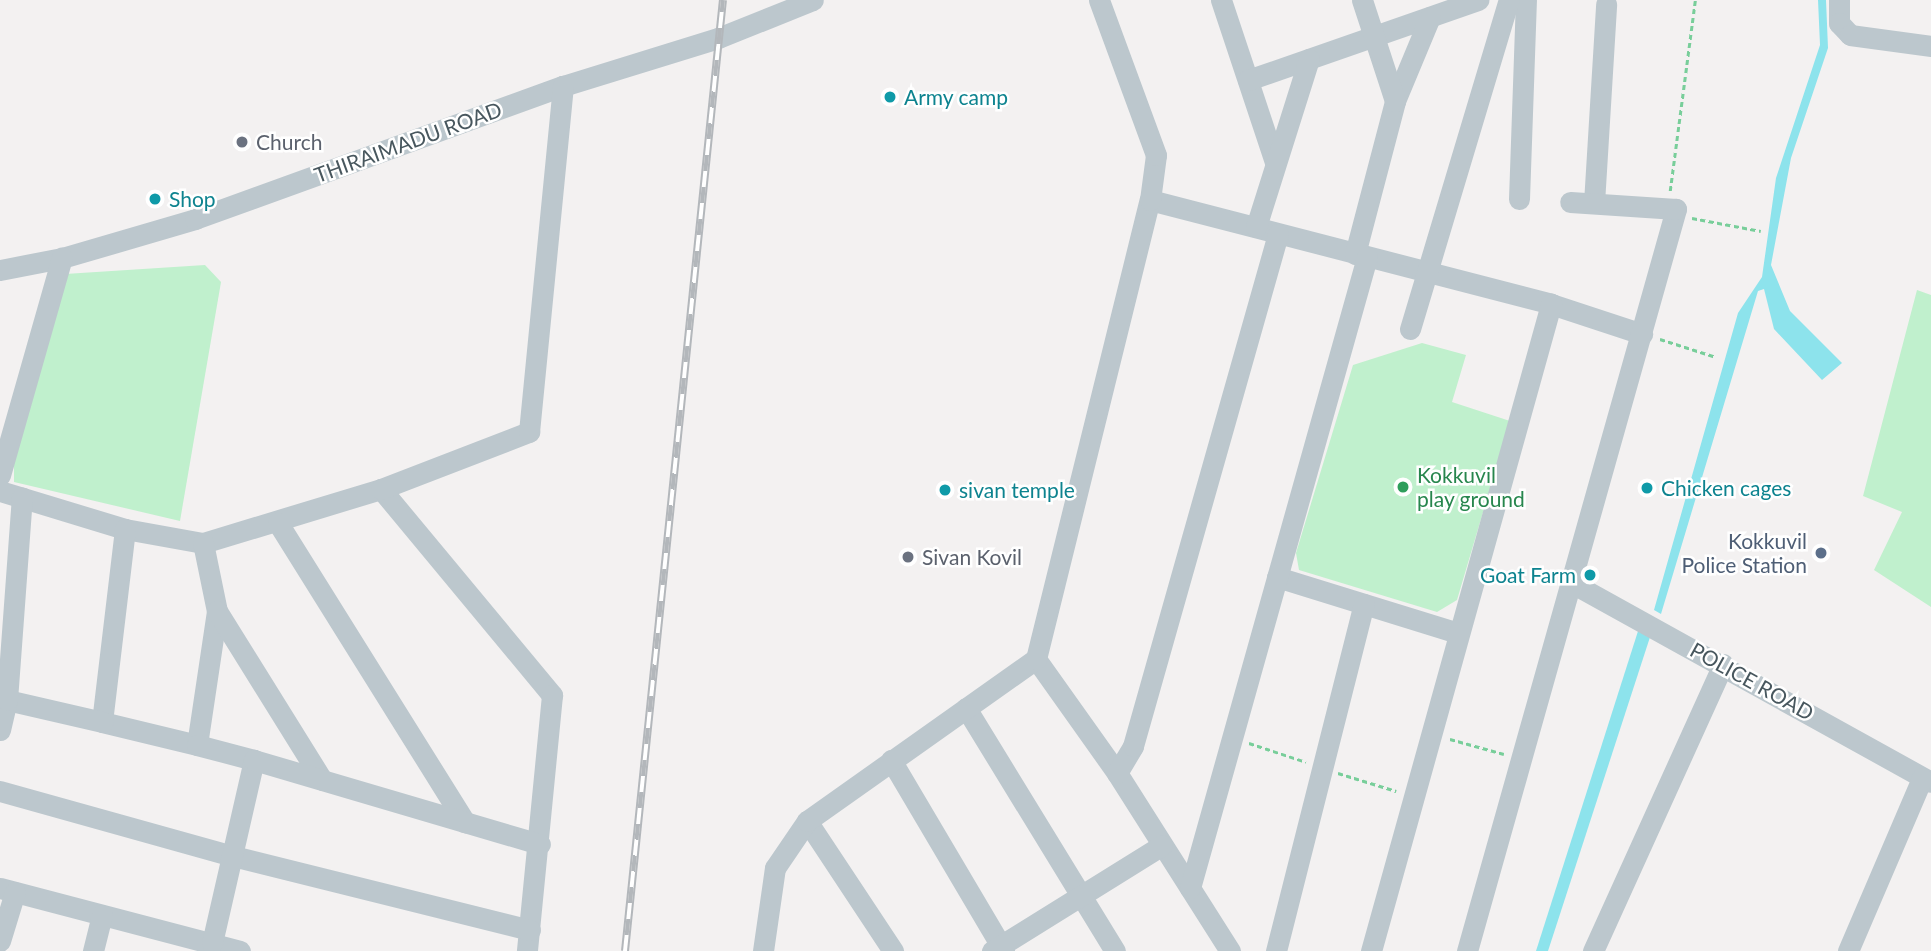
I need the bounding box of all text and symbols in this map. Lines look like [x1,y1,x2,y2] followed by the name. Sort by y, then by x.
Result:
[904,84,1009,110] place label: Army camp
[882,89,898,105] marker: Army camp
[311,96,505,188] street label: THIRAIMADU ROAD
[256,129,322,155] place label: Church
[234,134,250,150] marker: Church
[169,186,216,212] place label: Shop
[147,191,163,207] marker: Shop
[1417,462,1525,512] place label: Kokkuvil play ground
[1661,475,1791,501] place label: Chicken cages
[959,477,1075,503] place label: sivan temple
[1395,479,1411,495] marker: Kokkuvil play ground
[1639,480,1655,496] marker: Chicken cages
[937,482,953,498] marker: sivan temple
[1681,528,1807,578] place label: Kokkuvil Police Station
[922,544,1022,570] place label: Sivan Kovil
[1813,545,1829,561] marker: Kokkuvil Police Station
[900,549,916,565] marker: Sivan Kovil
[1480,562,1576,588] place label: Goat Farm
[1582,567,1598,583] marker: Goat Farm
[1686,637,1818,725] street label: POLICE ROAD

